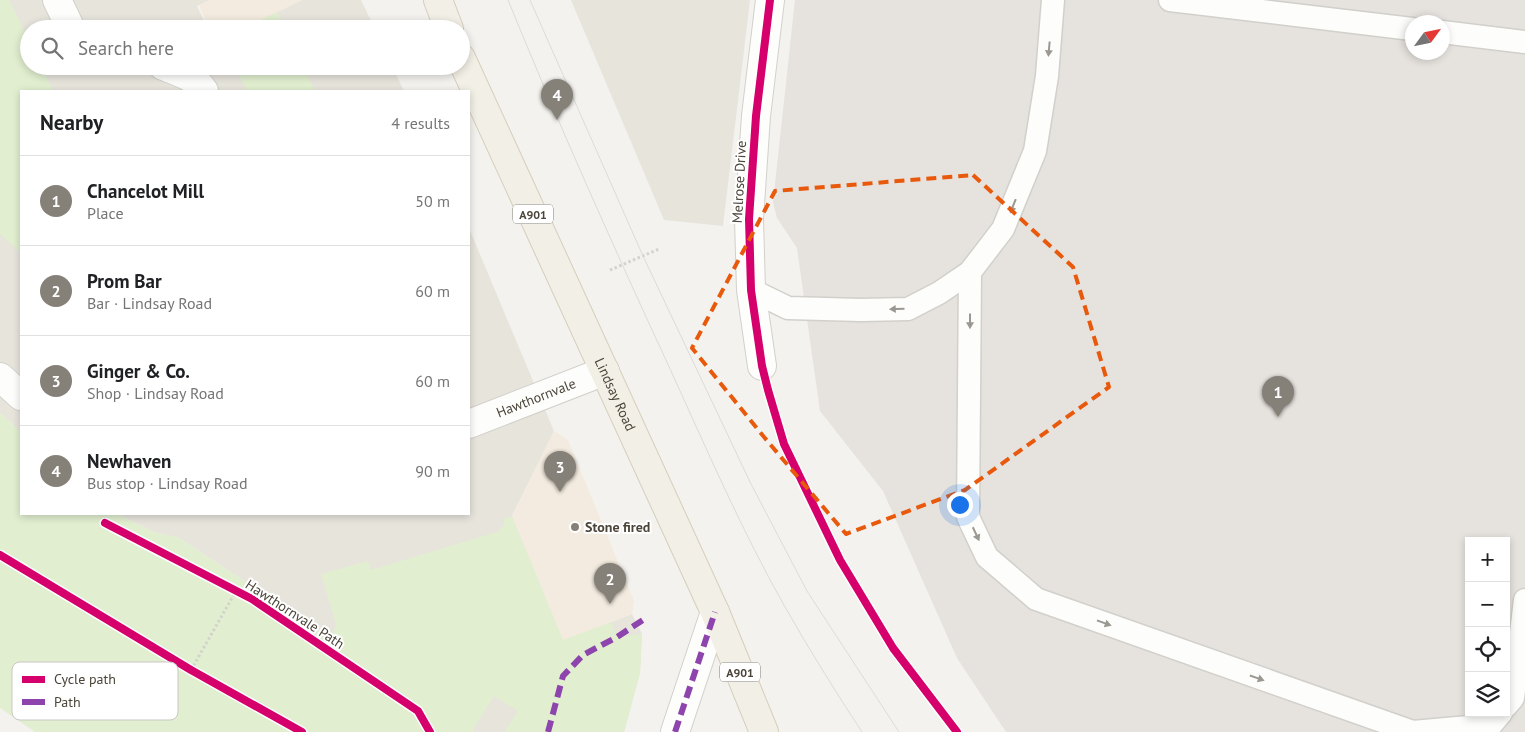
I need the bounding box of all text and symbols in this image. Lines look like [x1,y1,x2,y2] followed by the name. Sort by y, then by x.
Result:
[1405,15,1450,60] north arrow
[20,20,470,75] search box
[38,34,66,62] icon: search
[78,36,174,60] text: Search here
[1045,41,1053,57] one-way arrow
[541,79,573,120] pin: 4
[40,109,103,136] text: Nearby
[391,113,450,133] text: 4 results
[728,140,750,224] street label: Melrose Drive
[87,179,204,203] text: Chancelot Mill
[51,191,61,211] text: 1
[415,191,450,211] text: 50 m
[1008,199,1016,213] one-way arrow
[87,203,124,223] text: Place
[513,204,553,223] road number: A901
[87,269,162,293] text: Prom Bar
[51,281,61,301] text: 2
[415,281,450,301] text: 60 m
[87,293,212,313] text: Bar · Lindsay Road
[889,305,905,313] one-way arrow
[966,313,974,329] one-way arrow
[591,355,640,434] street label: Lindsay Road
[87,359,190,383] text: Ginger & Co.
[51,371,61,391] text: 3
[415,371,450,391] text: 60 m
[494,374,578,421] street label: Hawthornvale
[1262,376,1294,417] pin: 1
[87,383,224,403] text: Shop · Lindsay Road
[87,449,171,473] text: Newhaven
[544,451,576,492] pin: 3
[51,461,61,481] text: 4
[415,461,450,481] text: 90 m
[87,473,248,493] text: Bus stop · Lindsay Road
[947,492,973,518] your location
[585,518,650,536] place label: Stone fired
[569,521,581,533] marker: Stone fired
[972,527,980,541] one-way arrow
[1465,537,1510,717] map controls
[1465,537,1510,582] button: +
[594,563,626,604] pin: 2
[242,575,348,653] street label: Hawthornvale Path
[1465,582,1510,627] button: −
[1097,620,1112,627] one-way arrow
[1465,627,1510,672] button: locate
[12,662,178,720] legend
[720,662,760,682] road number: A901
[54,670,116,688] text: Cycle path
[1465,672,1510,717] button: layers
[1250,675,1265,682] one-way arrow
[54,693,81,711] text: Path

